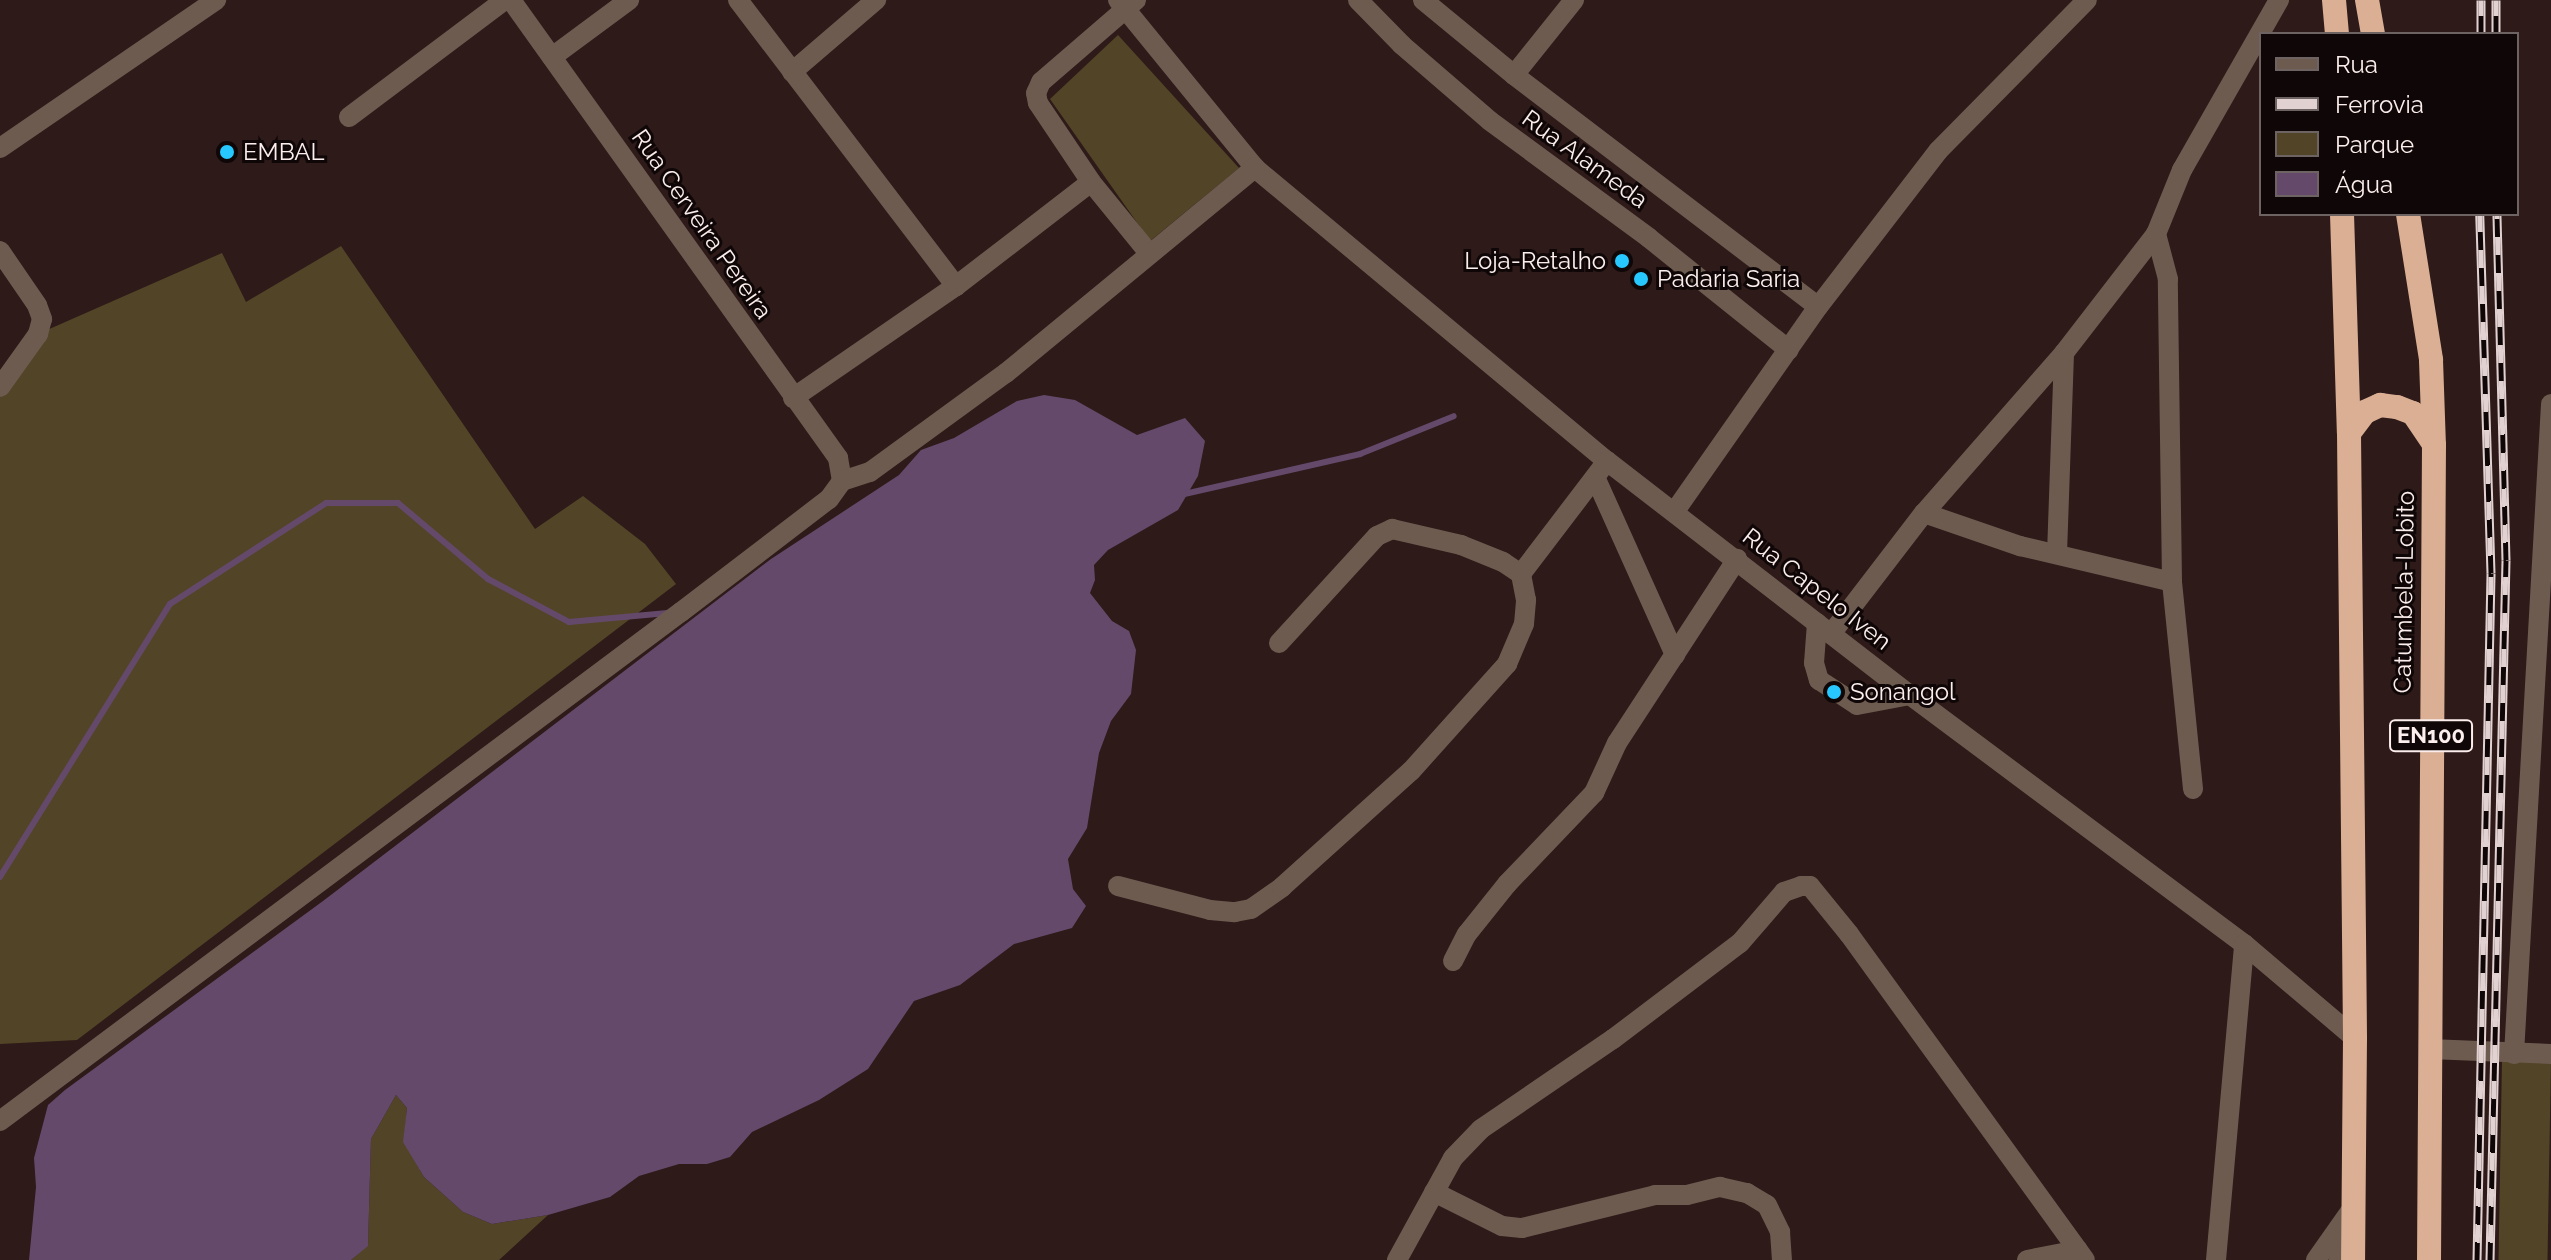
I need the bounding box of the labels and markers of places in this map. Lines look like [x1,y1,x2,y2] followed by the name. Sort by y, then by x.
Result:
[243,138,325,166] place label: EMBAL
[218,143,236,161] marker: EMBAL
[1464,247,1606,275] place label: Loja-Retalho
[1613,252,1631,270] marker: Loja-Retalho
[1657,265,1800,293] place label: Padaria Saria
[1632,270,1650,288] marker: Padaria Saria
[1850,678,1956,706] place label: Sonangol
[1825,683,1843,701] marker: Sonangol

